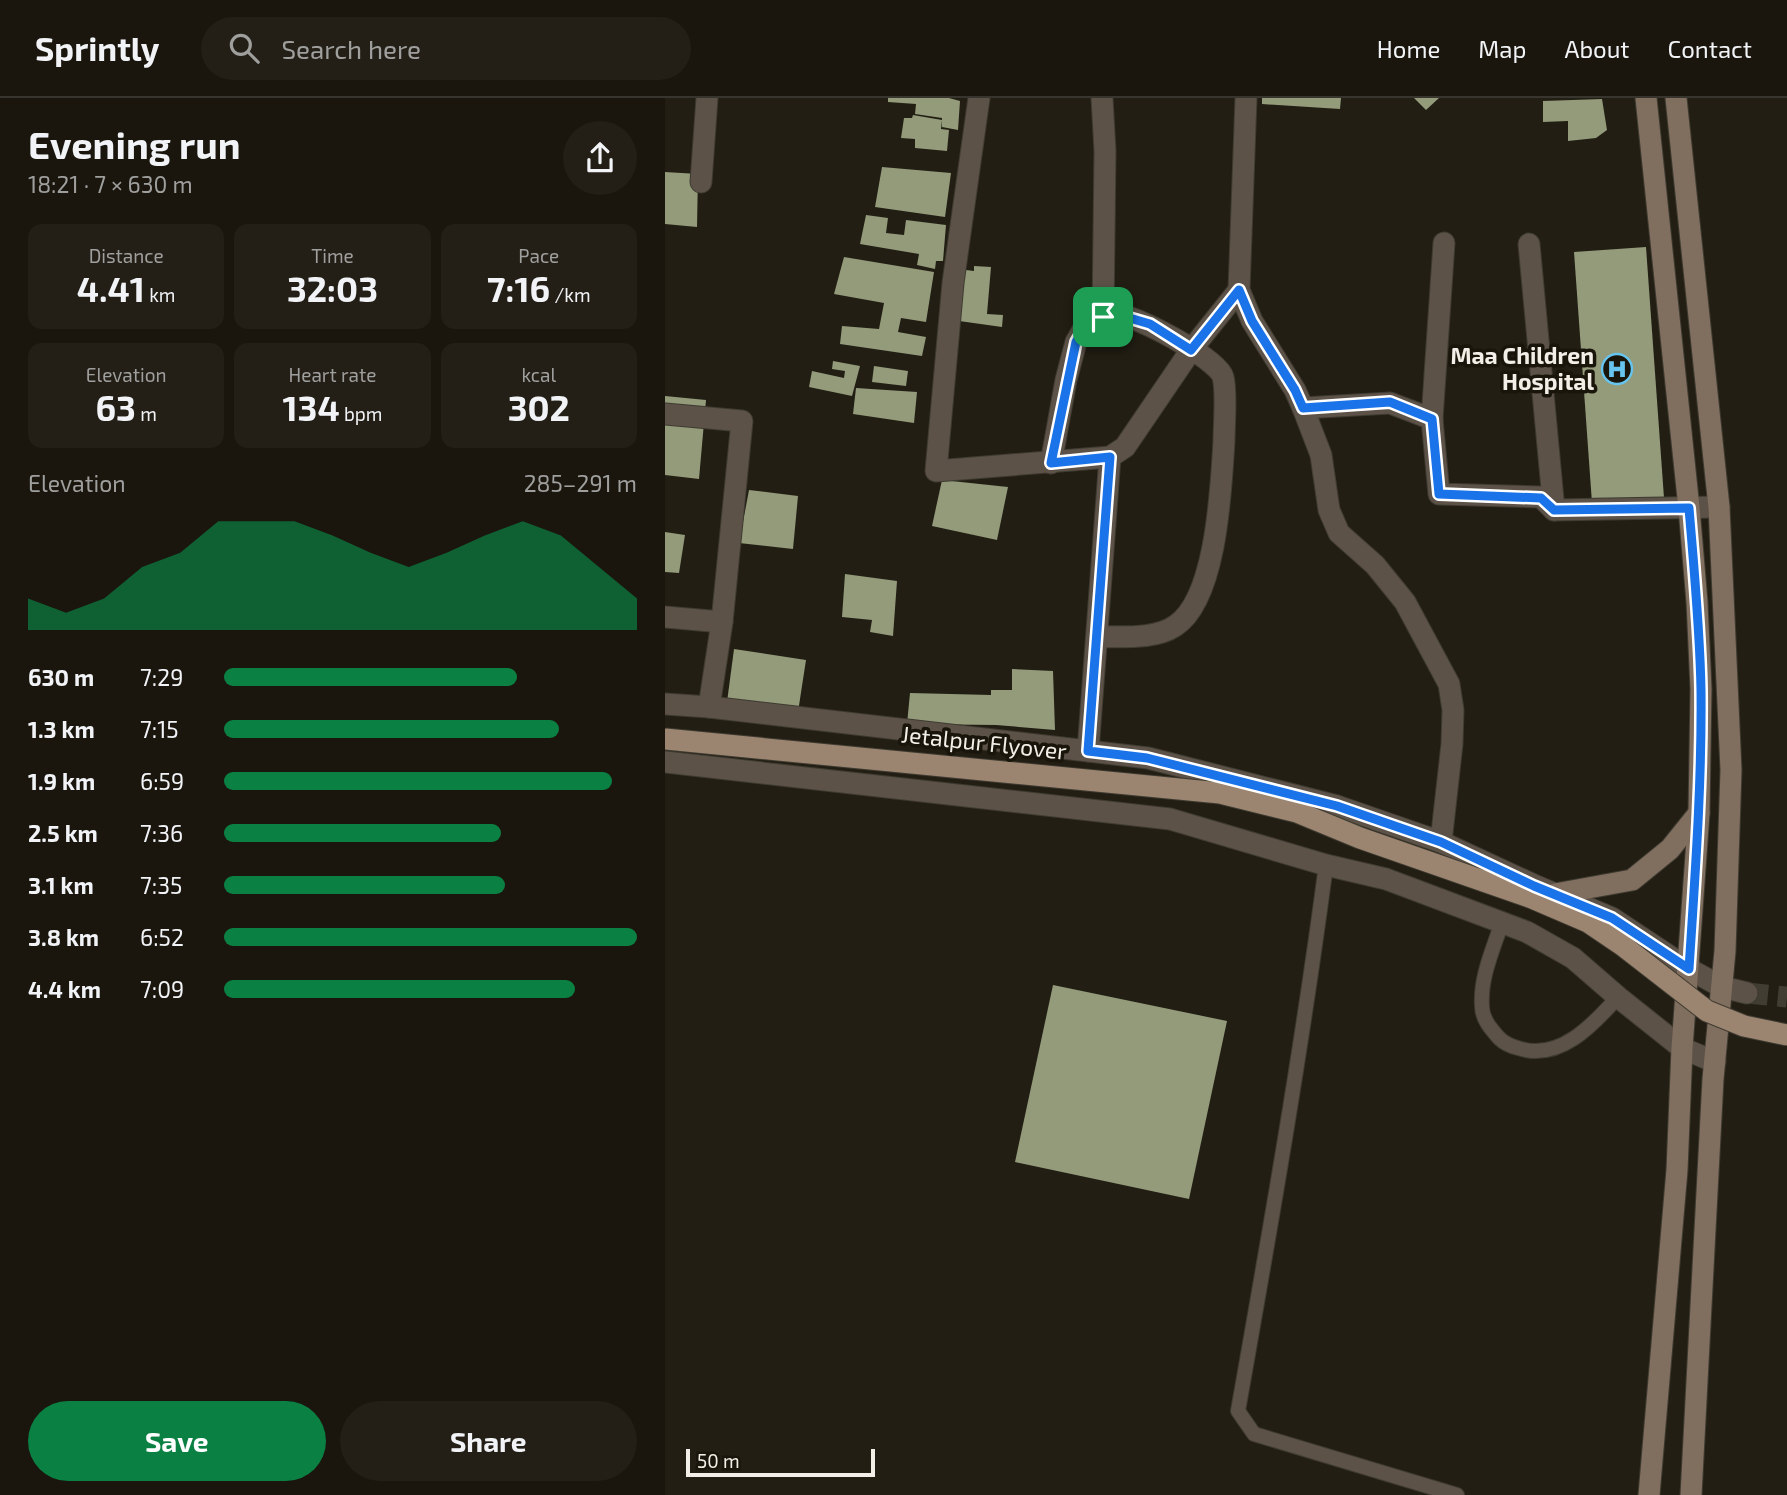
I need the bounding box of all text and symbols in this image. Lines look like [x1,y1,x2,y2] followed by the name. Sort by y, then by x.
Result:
[201,17,691,80] search box
[35,28,159,68] text: Sprintly
[225,29,263,67] icon: search
[281,33,421,64] text: Search here
[1377,34,1440,63] text: Home
[1478,34,1526,63] text: Map
[1564,34,1630,63] text: About
[1668,34,1752,63] text: Contact
[28,121,241,167] text: Evening run
[563,121,637,195] button: share
[28,170,193,198] text: 18:21 · 7 × 630 m
[89,244,164,267] text: Distance
[311,244,354,267] text: Time
[518,244,559,267] text: Pace
[77,267,145,309] text: 4.41
[287,267,378,309] text: 32:03
[487,267,550,309] text: 7:16
[145,283,175,306] text: km
[550,283,591,306] text: /km
[1073,287,1133,347] pin
[1084,298,1122,336] icon: arrive
[1450,341,1594,395] place label: Maa Children Hospital
[1600,352,1634,386] hospital icon: Maa Children Hospital
[86,363,166,386] text: Elevation
[289,363,376,386] text: Heart rate
[521,363,556,386] text: kcal
[95,386,136,428] text: 63
[282,386,340,428] text: 134
[508,386,570,428] text: 302
[136,402,157,425] text: m
[340,402,382,425] text: bpm
[28,469,126,497] text: Elevation
[524,469,637,497] text: 285–291 m
[28,663,94,691] text: 630 m
[140,663,183,691] text: 7:29
[28,715,95,743] text: 1.3 km
[140,715,179,743] text: 7:15
[900,719,1068,765] street label: Jetalpur Flyover
[28,767,95,795] text: 1.9 km
[140,767,184,795] text: 6:59
[28,819,98,847] text: 2.5 km
[140,819,183,847] text: 7:36
[28,871,94,899] text: 3.1 km
[140,871,182,899] text: 7:35
[28,923,99,951] text: 3.8 km
[140,923,184,951] text: 6:52
[28,975,101,1003] text: 4.4 km
[140,975,184,1003] text: 7:09
[28,1401,326,1481] button: Save
[340,1401,637,1481] button: Share
[686,1446,875,1478] scale bar
[697,1449,740,1472] text: 50 m

